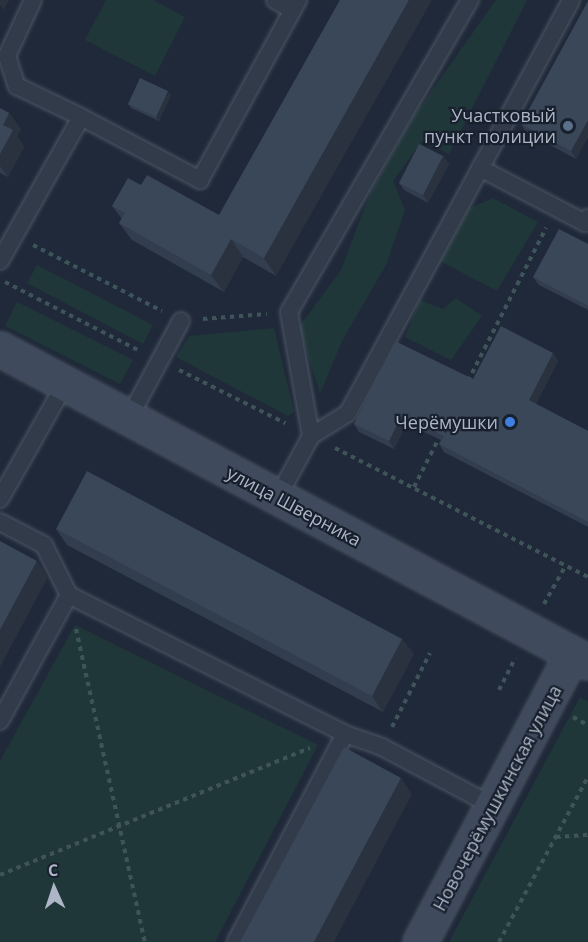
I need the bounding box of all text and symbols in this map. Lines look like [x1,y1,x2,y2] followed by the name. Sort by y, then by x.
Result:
[424,105,556,148] place label: Участковый пункт полиции
[561,119,575,133] marker: Участковый пункт полиции
[395,411,498,433] place label: Черёмушки
[503,415,517,429] marker: Черёмушки
[223,462,365,550] street label: улица Шверника
[428,682,566,914] street label: Новочерёмушкинская улица
[24,858,84,918] north arrow
[47,859,59,881] text: С

